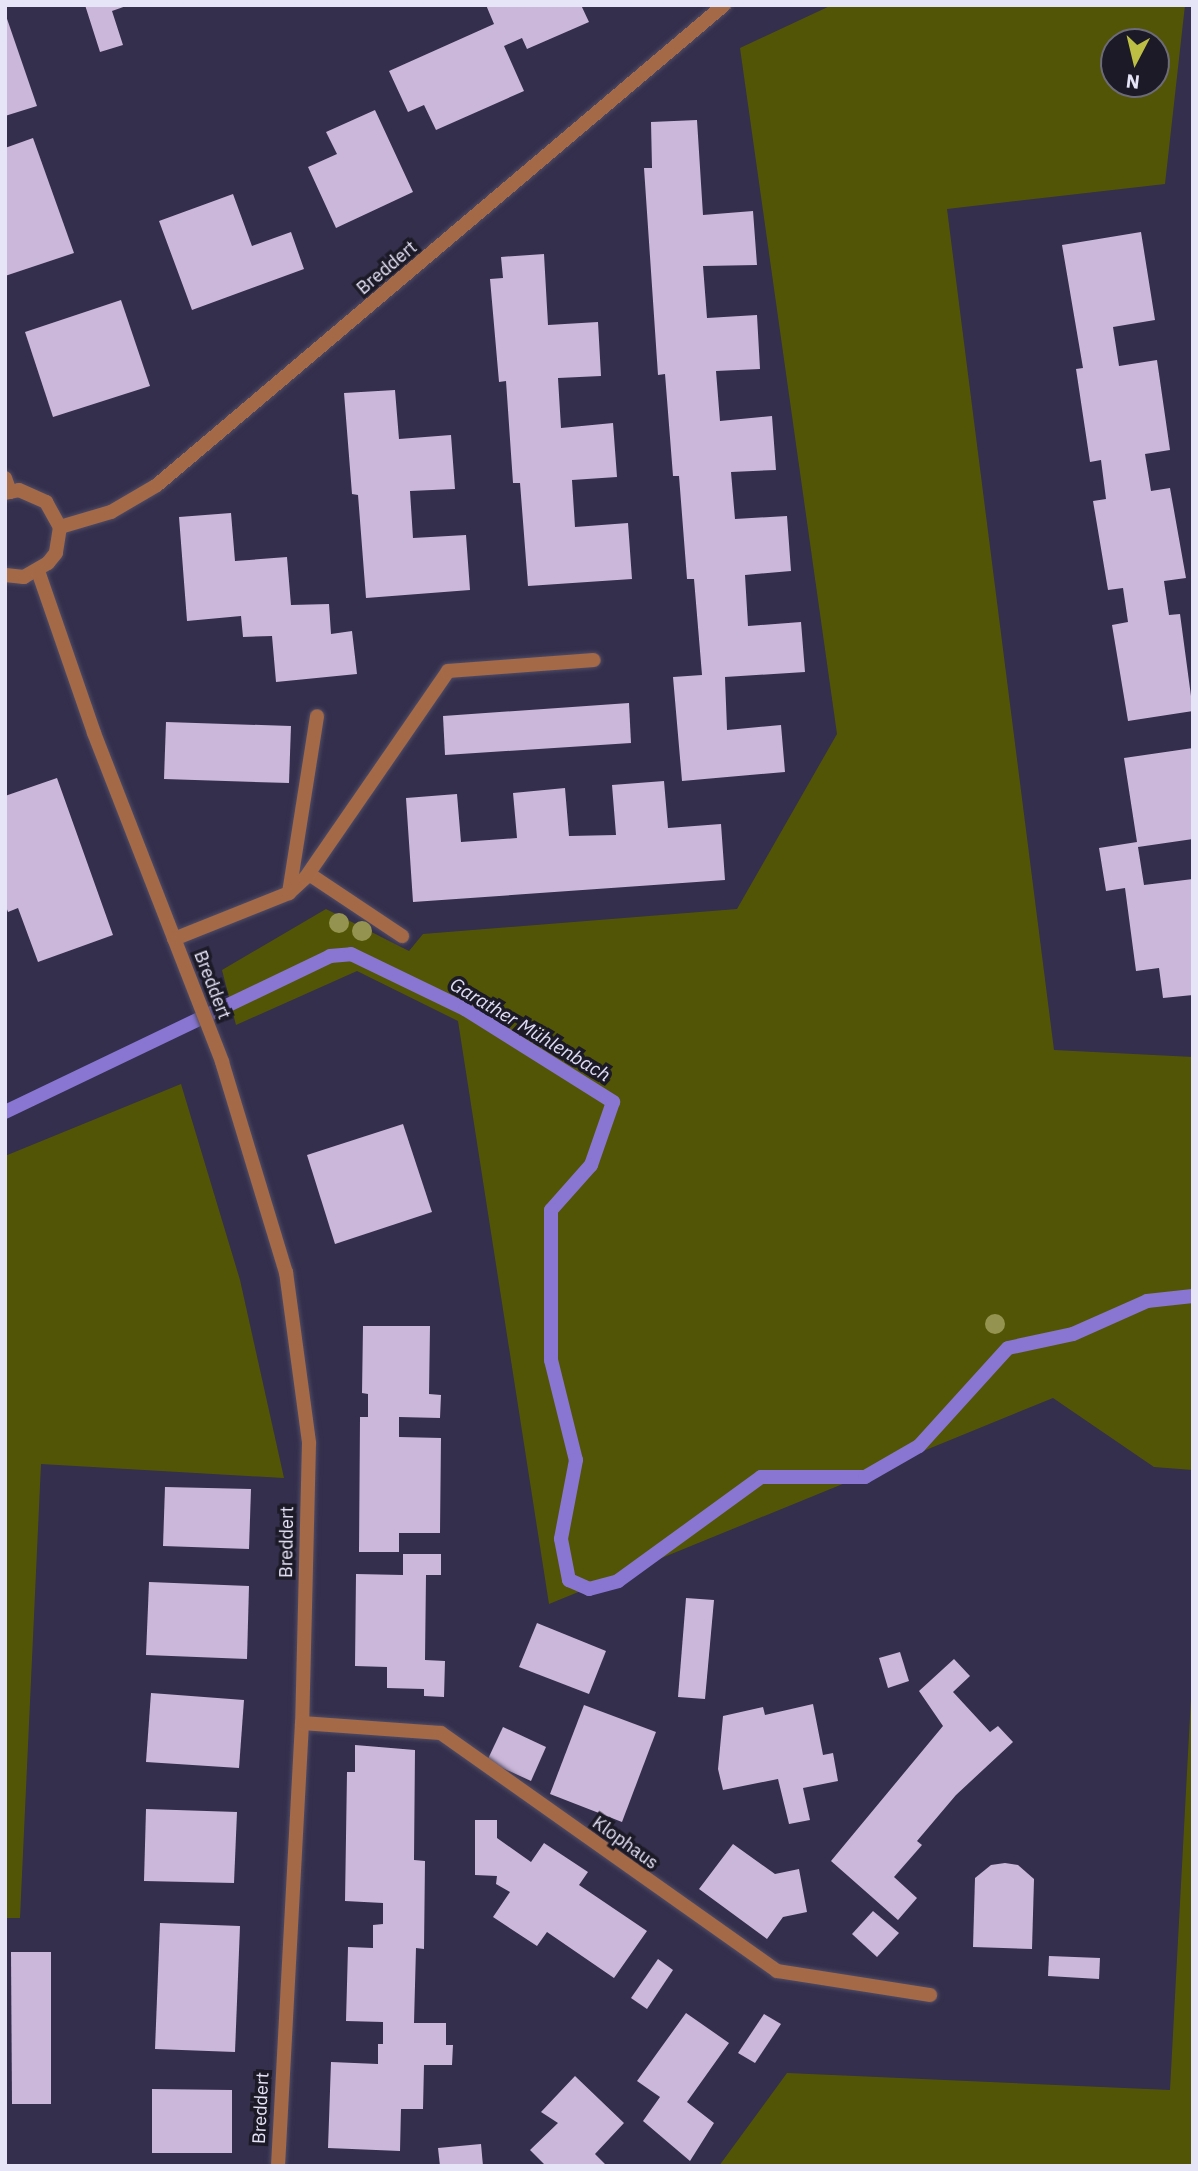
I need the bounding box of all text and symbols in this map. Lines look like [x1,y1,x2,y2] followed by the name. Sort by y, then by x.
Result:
[1100,28,1170,98] north arrow
[1124,69,1141,95] text: N
[353,237,421,299] street label: Breddert
[189,948,235,1022] street label: Breddert
[446,973,614,1087] water label: Garather Mühlenbach
[276,1506,298,1578] street label: Breddert
[588,1812,662,1874] street label: Klophaus
[248,2072,274,2144] street label: Breddert

